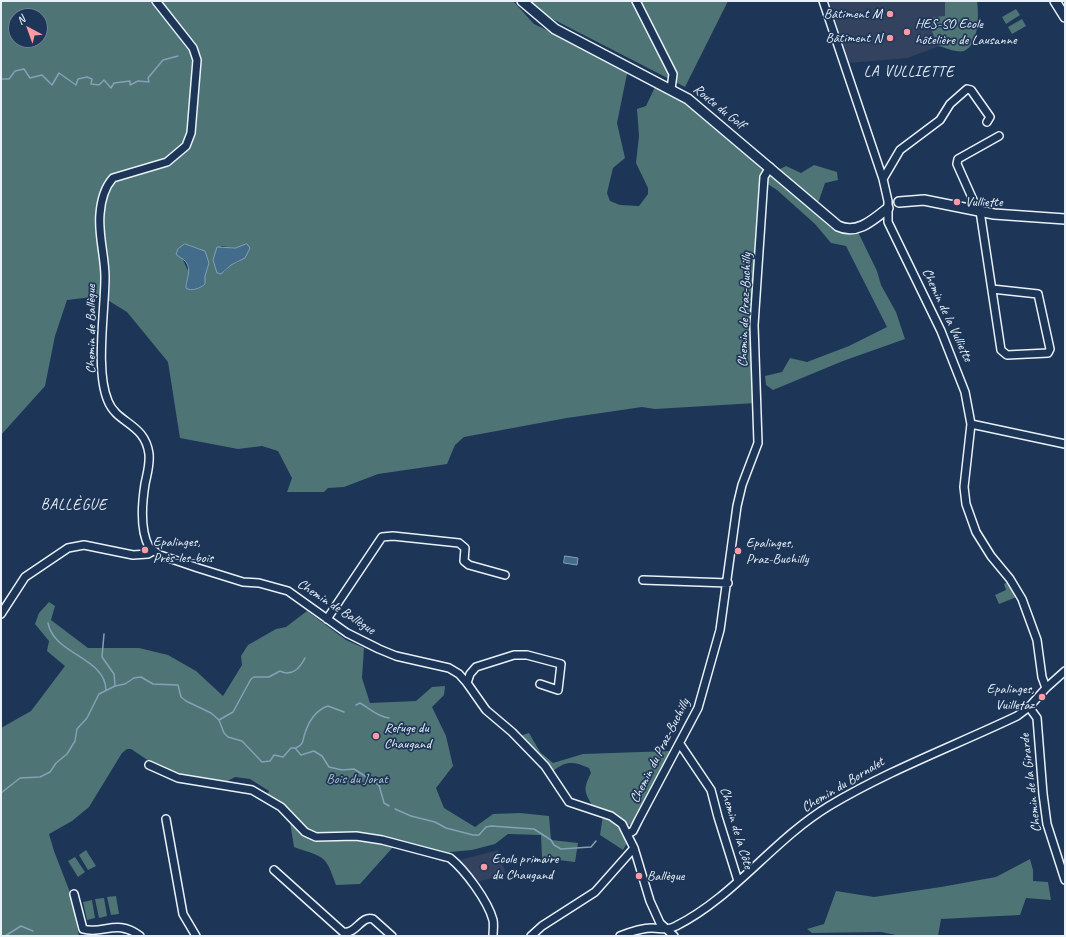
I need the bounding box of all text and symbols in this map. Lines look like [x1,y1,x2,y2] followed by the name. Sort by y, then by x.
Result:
[824,6,882,22] place label: Bâtiment M
[8,8,48,48] north arrow
[885,9,895,19] marker: Bâtiment M
[14,12,28,27] text: N
[915,16,1016,48] place label: HES-SO Ecole hôtelière de Lausanne
[902,27,912,37] marker: HES-SO Ecole hôtelière de Lausanne
[825,30,882,46] place label: Bâtiment N
[885,33,895,43] marker: Bâtiment N
[863,63,955,81] district label: LA VULLIETTE
[690,81,748,133] street label: Route du Golf
[965,194,1002,210] place label: Vulliette
[952,197,962,207] marker: Vulliette
[735,253,755,367] street label: Chemin de Praz-Buchilly
[918,266,976,364] street label: Chemin de la Vulliette
[83,284,99,374] street label: Chemin de Ballègue
[41,496,107,514] district label: BALLÈGUE
[153,534,213,566] place label: Epalinges, Près-les-bois
[746,535,808,568] place label: Epalinges, Praz-Buchilly
[140,545,150,555] marker: Epalinges, Près-les-bois
[733,546,743,556] marker: Epalinges, Praz-Buchilly
[294,576,378,638] street label: Chemin de Ballègue
[987,681,1034,714] place label: Epalinges, Vuilletaz
[1037,692,1047,702] marker: Epalinges, Vuilletaz
[626,696,694,806] street label: Chemin du Praz-Buchilly
[384,720,431,752] place label: Refuge du Chaugand
[371,731,381,741] marker: Refuge du Chaugand
[1017,733,1045,833] street label: Chemin de la Girarde
[799,754,887,816] street label: Chemin du Bornalet
[326,771,388,787] park label: Bois du Jorat
[716,785,756,871] street label: Chemin de la Côte
[492,851,558,884] place label: Ecole primaire du Chaugand
[479,862,489,872] marker: Ecole primaire du Chaugand
[647,868,684,884] place label: Ballègue
[634,871,644,881] marker: Ballègue

